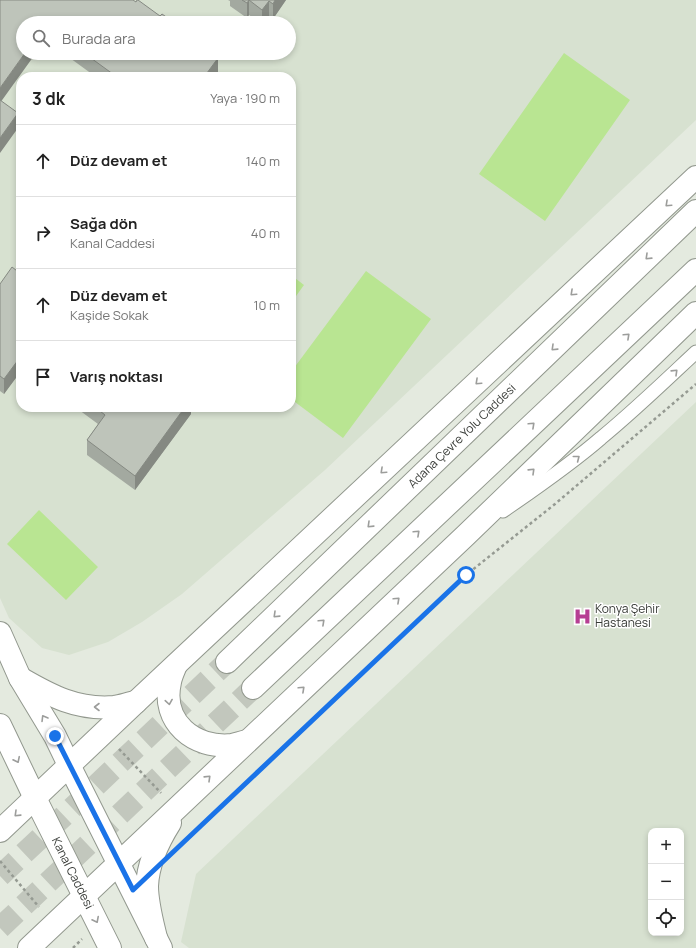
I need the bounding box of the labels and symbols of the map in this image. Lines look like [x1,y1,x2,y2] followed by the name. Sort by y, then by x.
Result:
[665,199,672,206] one-way arrow
[645,253,653,260] one-way arrow
[570,288,578,296] one-way arrow
[622,334,629,341] one-way arrow
[551,343,559,350] one-way arrow
[670,369,678,377] one-way arrow
[475,377,483,385] one-way arrow
[404,380,519,492] street label: Adana Çevre Yolu Caddesi
[527,422,535,430] one-way arrow
[572,455,579,462] one-way arrow
[380,466,388,474] one-way arrow
[527,469,535,476] one-way arrow
[367,520,374,527] one-way arrow
[412,530,420,538] one-way arrow
[457,566,475,584] route start
[392,597,400,605] one-way arrow
[595,600,660,631] place label: Konya Şehir Hastanesi
[572,606,592,626] hospital icon: Konya Şehir Hastanesi
[273,610,281,618] one-way arrow
[317,620,325,627] one-way arrow
[297,686,305,694] one-way arrow
[164,699,173,705] one-way arrow
[94,703,100,711] one-way arrow
[42,715,49,722] one-way arrow
[46,727,64,745] route end
[12,756,20,764] one-way arrow
[203,775,211,783] one-way arrow
[15,810,22,817] one-way arrow
[48,834,98,912] street label: Kanal Caddesi
[91,916,99,924] one-way arrow

